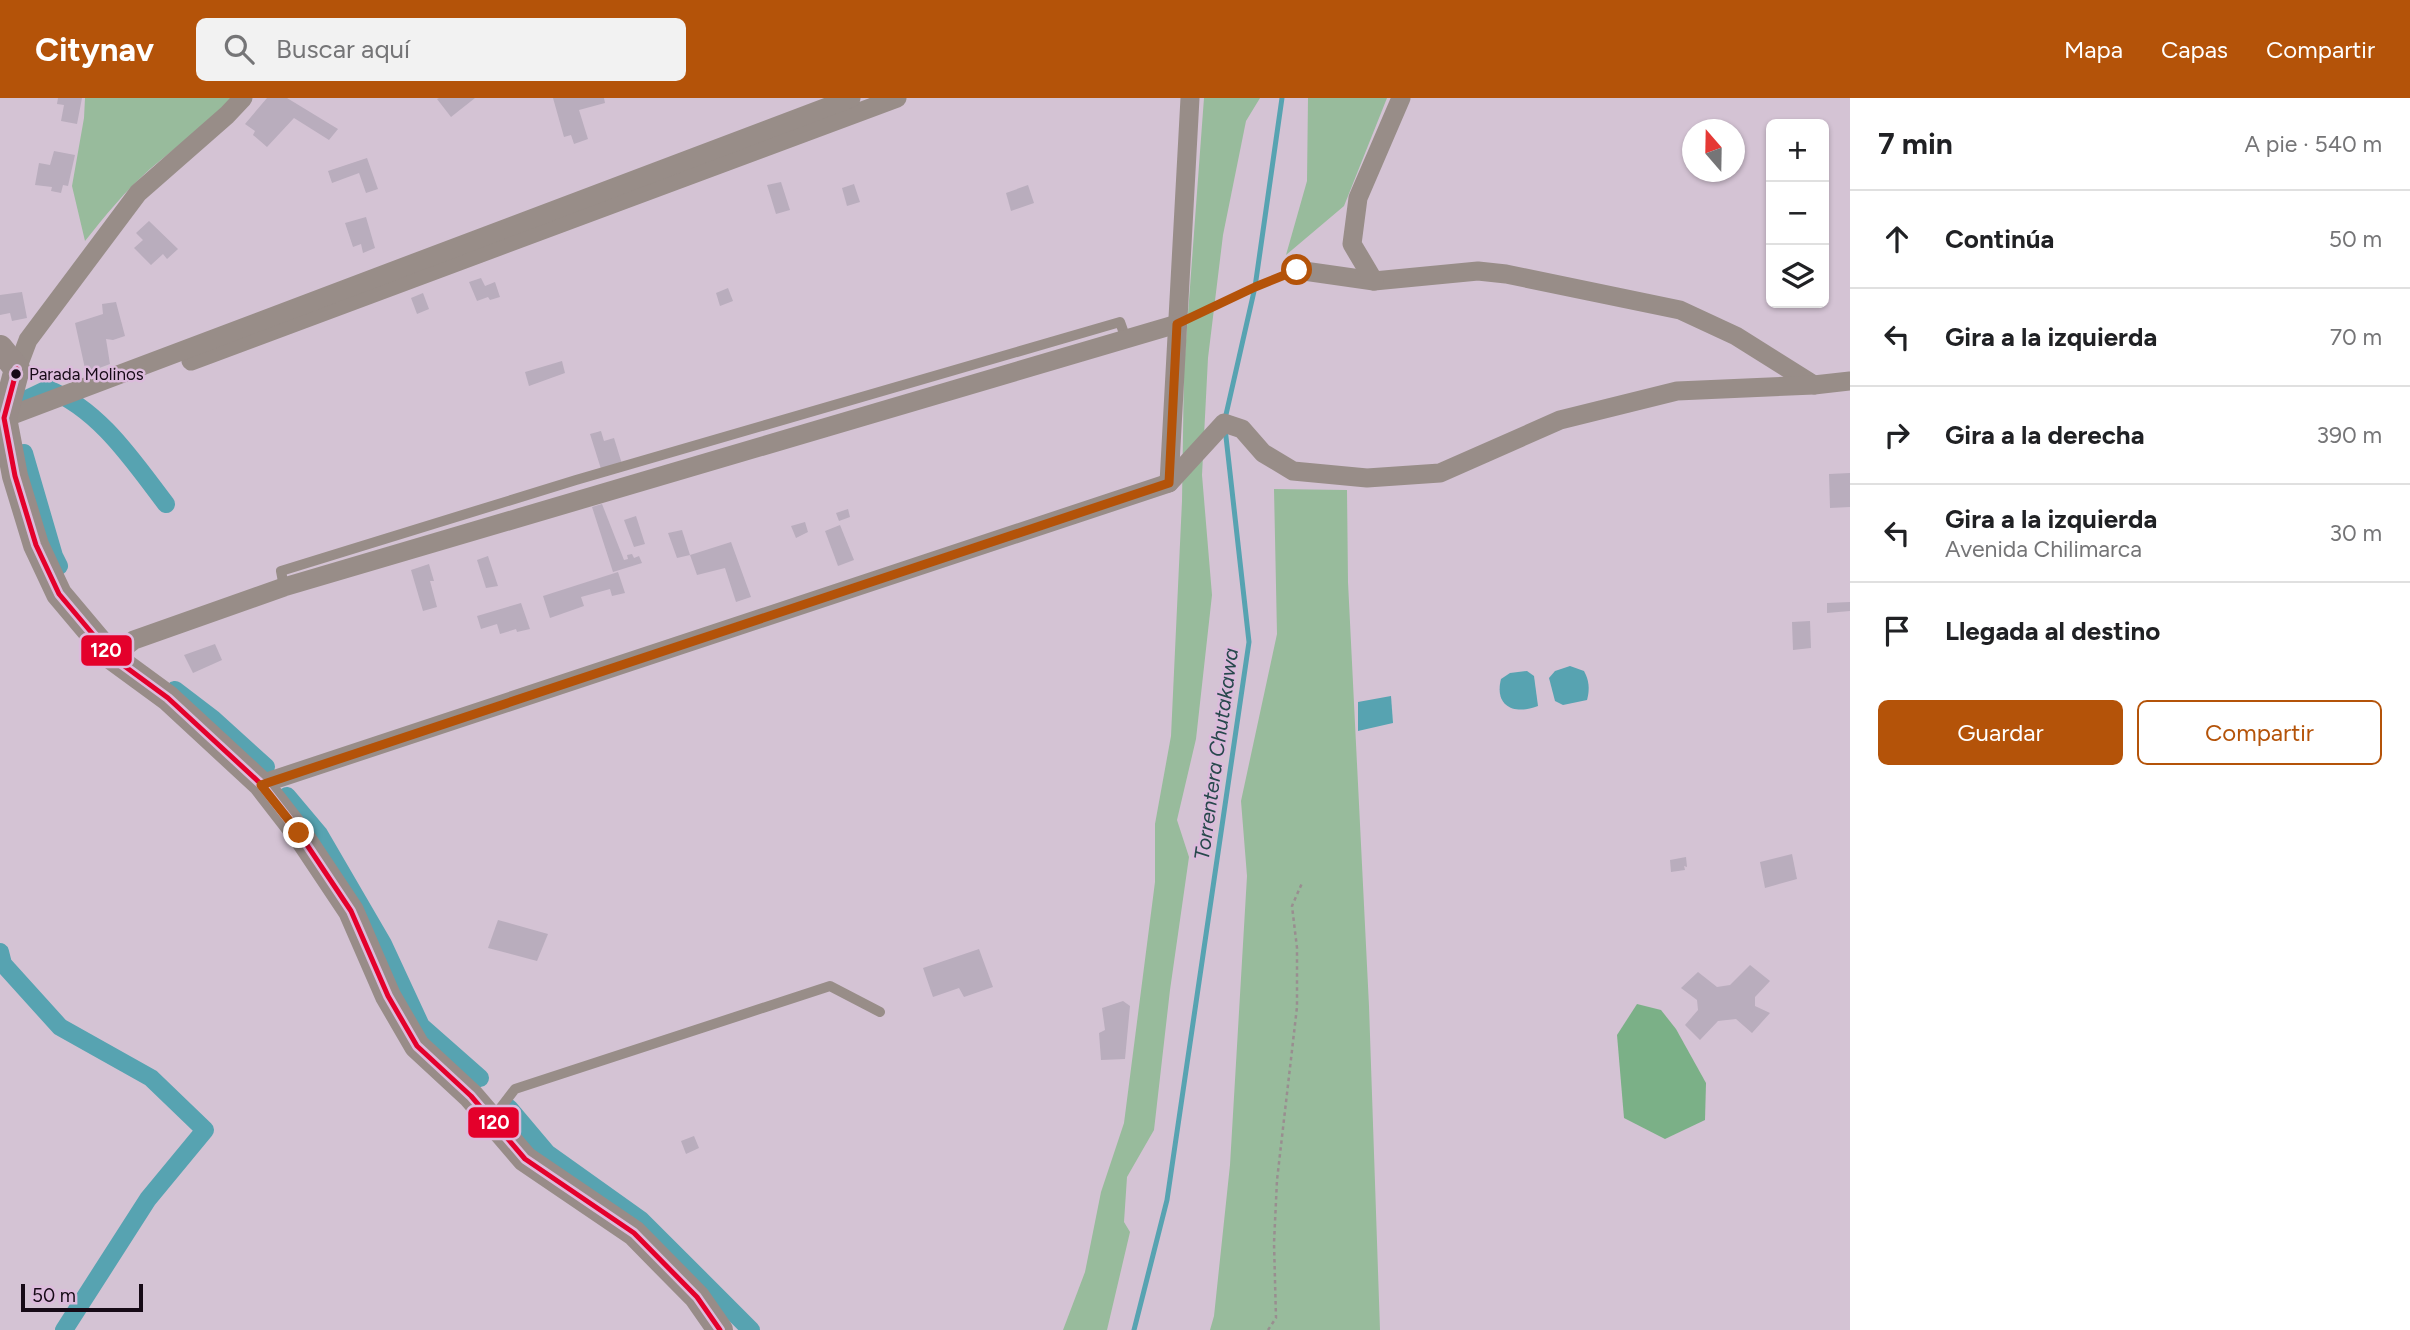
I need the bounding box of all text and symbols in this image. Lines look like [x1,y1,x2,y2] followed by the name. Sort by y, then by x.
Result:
[196,18,686,81] search box
[35,30,154,69] text: Citynav
[220,30,258,68] icon: search
[276,33,410,65] text: Buscar aquí
[2064,35,2123,64] text: Mapa
[2161,35,2228,64] text: Capas
[2266,35,2375,64] text: Compartir
[1682,119,1745,182] north arrow
[1766,119,1829,308] map controls
[1766,119,1829,182] button: +
[1878,125,1953,162] text: 7 min
[2245,130,2382,158] text: A pie · 540 m
[1766,182,1829,245] button: −
[1878,220,1916,258] icon: ahead
[1945,223,2054,255] text: Continúa
[2329,225,2382,253] text: 50 m
[1766,245,1829,308] button: layers
[1281,254,1312,285] route start
[1878,318,1916,356] icon: left
[1945,321,2157,353] text: Gira a la izquierda
[2330,323,2382,351] text: 70 m
[29,364,144,384] place label: Parada Molinos
[9,367,23,381] marker: Parada Molinos
[1878,416,1916,454] icon: right
[1945,419,2145,451] text: Gira a la derecha
[2316,421,2382,449] text: 390 m
[1945,503,2157,535] text: Gira a la izquierda
[1878,514,1916,552] icon: left
[2329,519,2382,547] text: 30 m
[1945,535,2142,563] text: Avenida Chilimarca
[1878,612,1916,650] icon: arrive
[1945,615,2160,647] text: Llegada al destino
[80,634,133,667] line badge: 120
[90,639,122,662] text: 120
[1189,646,1243,862] water label: Torrentera Chutakawa
[1878,700,2123,765] button: Guardar
[2137,700,2382,765] button: Compartir
[283,817,314,848] route end
[467,1106,520,1139] line badge: 120
[478,1111,510,1134] text: 120
[21,1281,144,1313] scale bar
[32,1284,76,1307] text: 50 m

